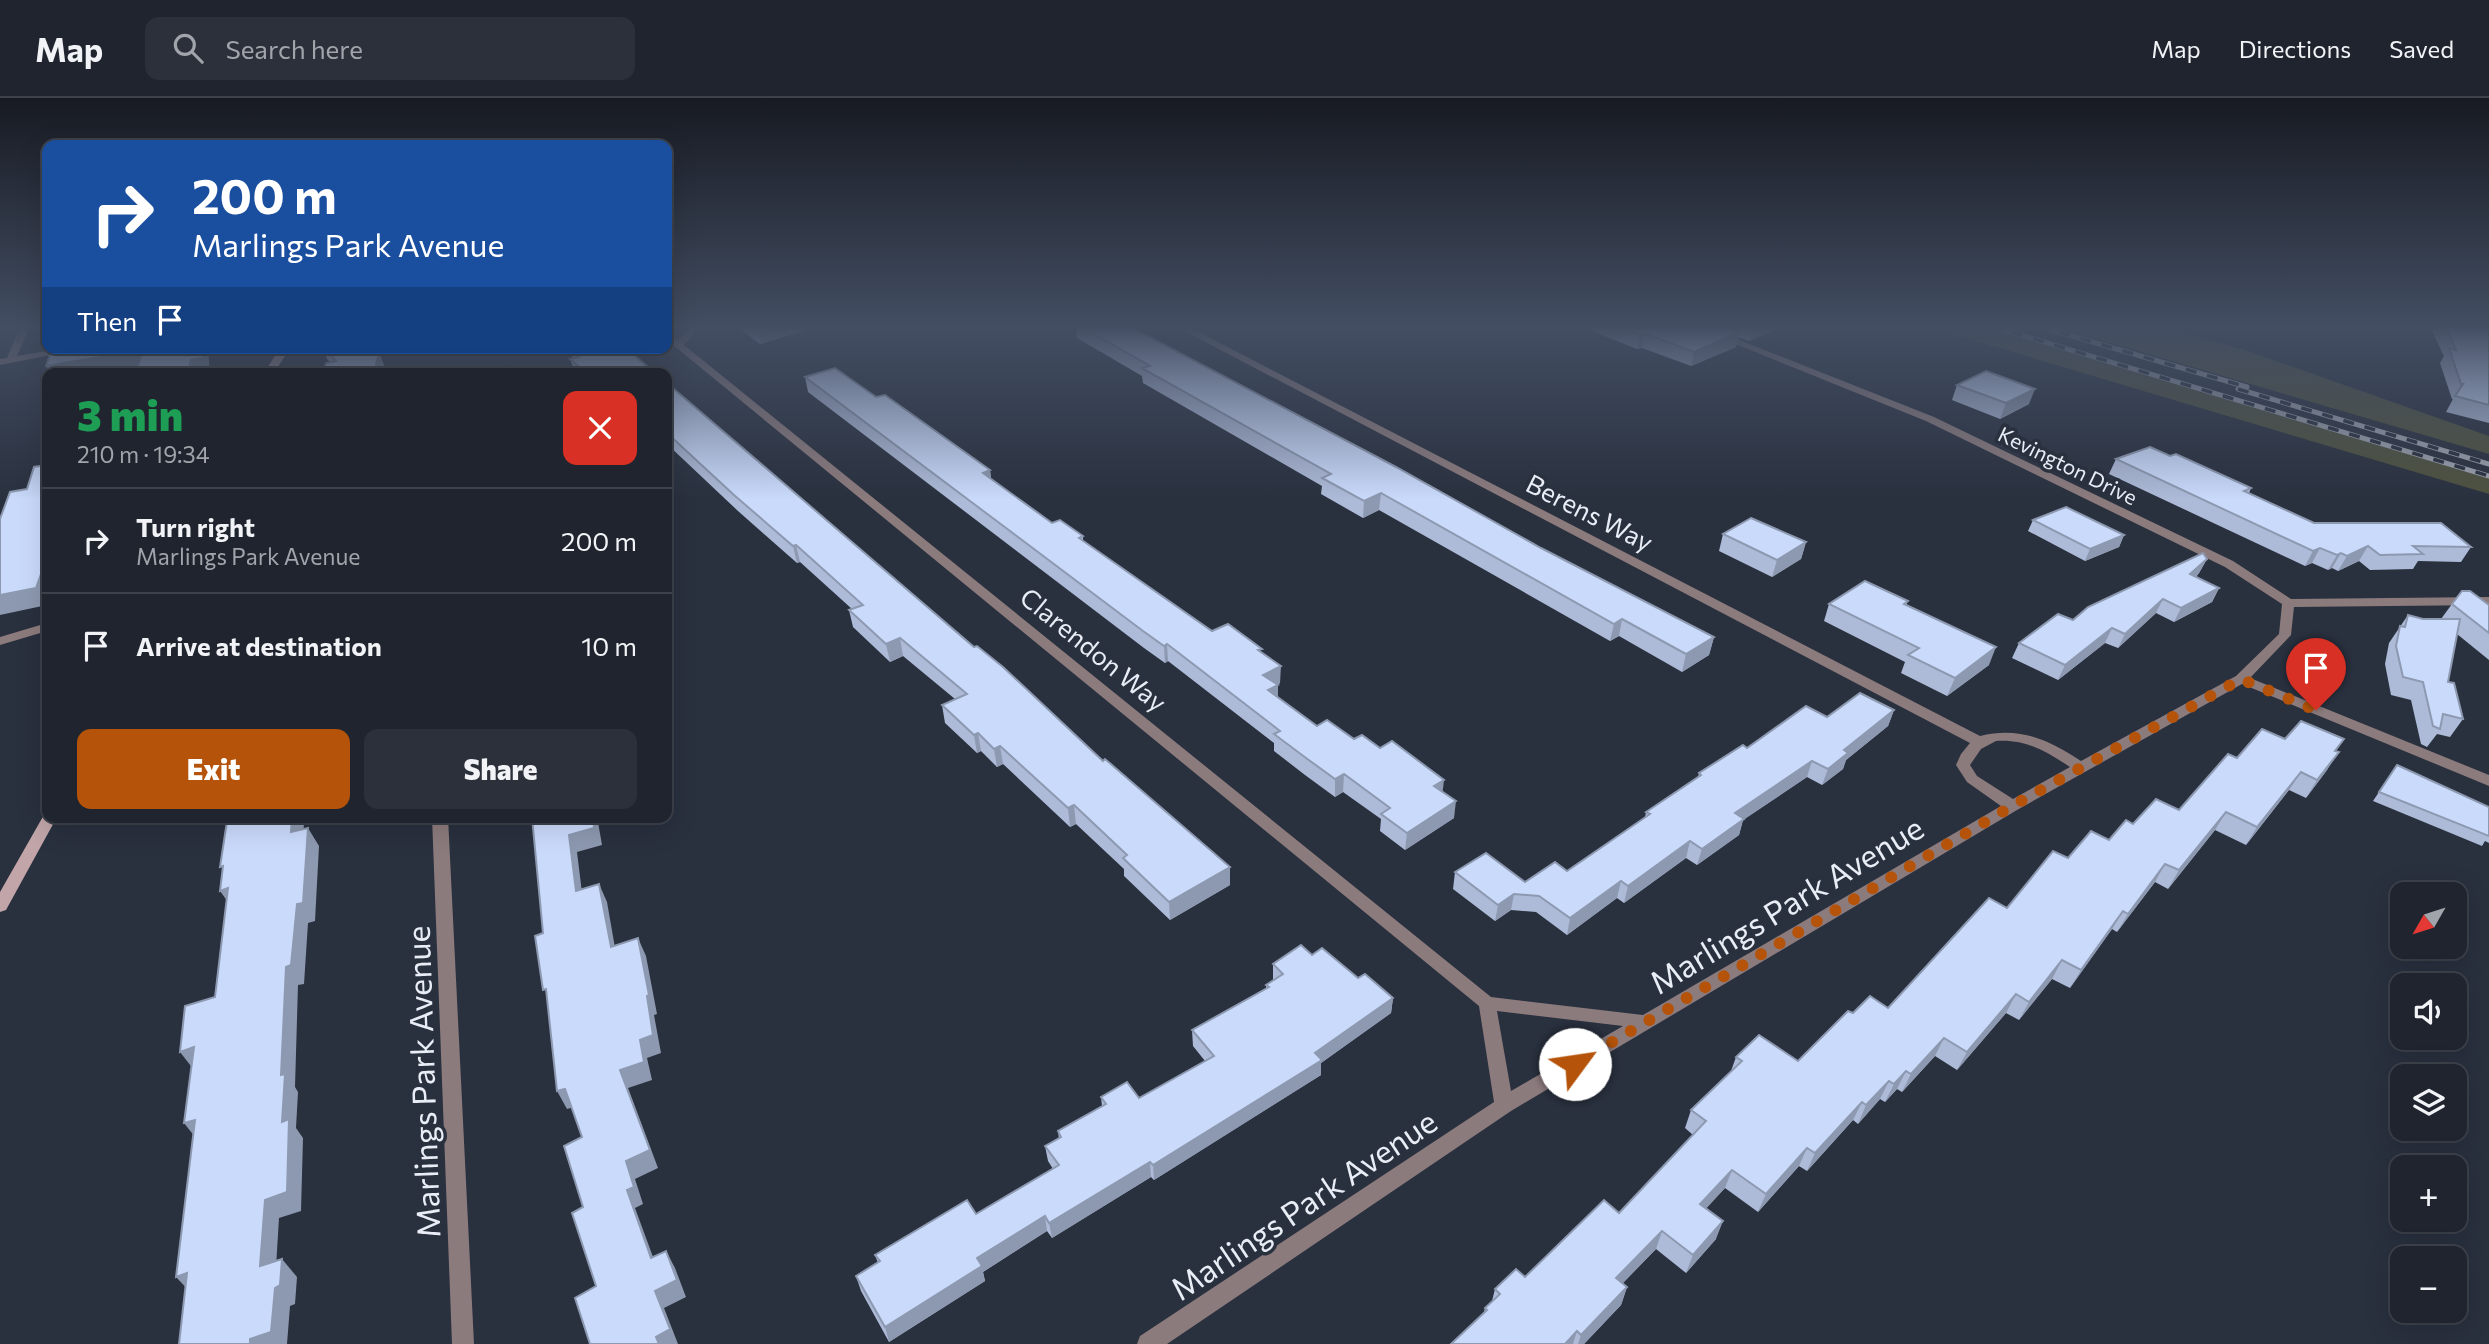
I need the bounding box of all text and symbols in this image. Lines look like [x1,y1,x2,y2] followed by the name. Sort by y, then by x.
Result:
[145,17,635,80] search box
[35,28,103,69] text: Map
[169,29,207,67] icon: search
[225,33,363,64] text: Search here
[2151,34,2201,63] text: Map
[2239,34,2351,63] text: Directions
[2389,34,2454,63] text: Saved
[192,164,337,224] text: 200 m
[77,168,168,259] icon: right
[192,224,504,264] text: Marlings Park Avenue
[151,301,189,339] icon: arrive
[77,305,137,336] text: Then
[77,388,183,440] text: 3 min
[563,391,637,465] button: close
[1994,421,2142,509] street label: Kevington Drive
[77,440,209,468] text: 210 m · 19:34
[1522,467,1658,557] street label: Berens Way
[136,511,255,542] text: Turn right
[77,522,115,560] icon: right
[561,525,637,556] text: 200 m
[136,542,360,570] text: Marlings Park Avenue
[1015,581,1173,717] street label: Clarendon Way
[77,627,115,665] icon: arrive
[136,630,382,661] text: Arrive at destination
[581,630,637,661] text: 10 m
[2286,638,2346,710] pin
[2297,649,2335,687] icon: arrive
[77,729,350,809] button: Exit
[364,729,637,809] button: Share
[1642,806,1930,1002] street label: Marlings Park Avenue
[2390,882,2468,959] north arrow
[2390,882,2467,1323] map controls
[397,925,447,1239] street label: Marlings Park Avenue
[2390,973,2467,1050] button: sound
[1538,1027,1612,1101] position arrow
[2390,1064,2467,1141] button: layers
[1162,1100,1444,1308] street label: Marlings Park Avenue
[2390,1155,2467,1232] button: +
[2390,1246,2467,1323] button: −

